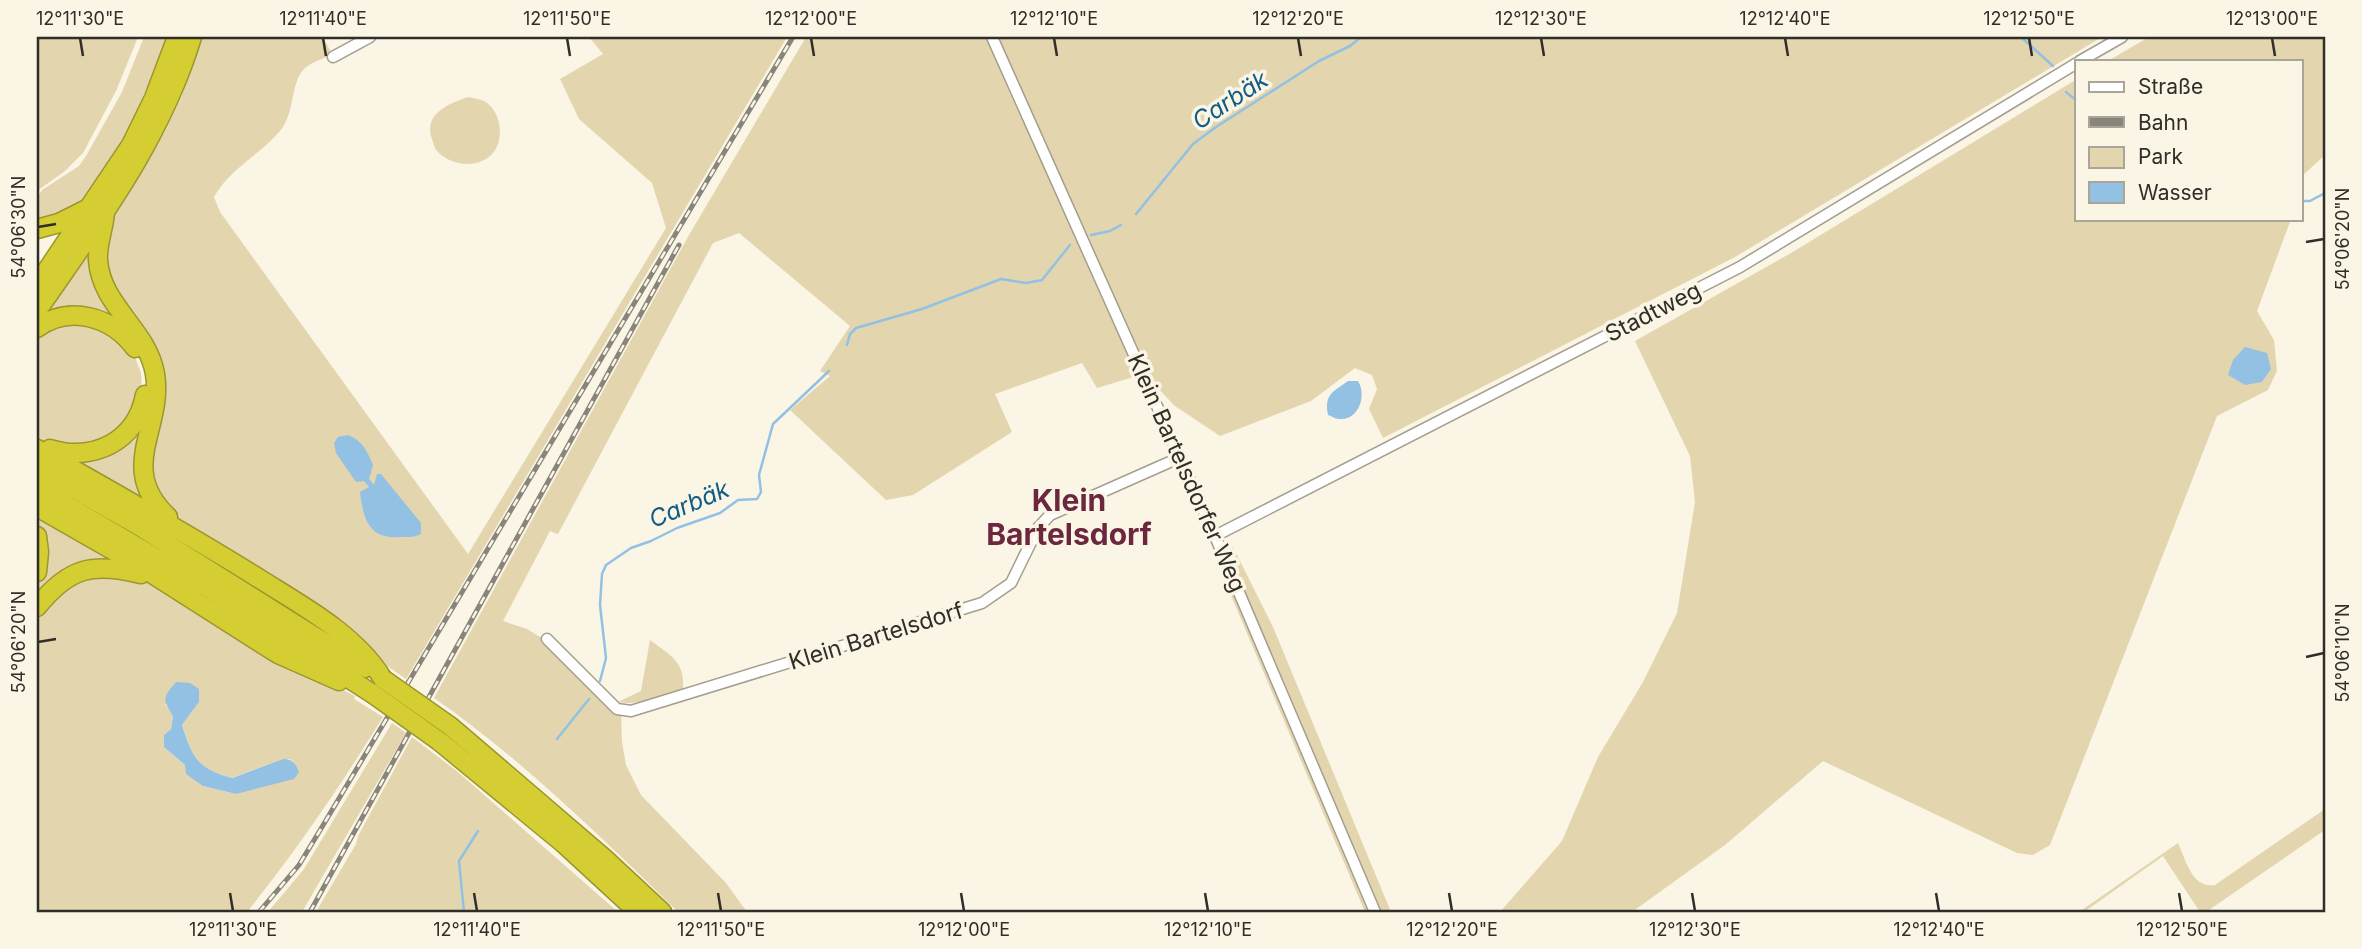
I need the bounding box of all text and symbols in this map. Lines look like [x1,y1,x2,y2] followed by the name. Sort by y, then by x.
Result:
[36,8,124,29] text: 12°11'30"E
[279,8,367,29] text: 12°11'40"E
[523,8,611,29] text: 12°11'50"E
[765,8,857,29] text: 12°12'00"E
[1010,8,1098,29] text: 12°12'10"E
[1252,8,1344,29] text: 12°12'20"E
[1495,8,1587,29] text: 12°12'30"E
[1739,8,1831,29] text: 12°12'40"E
[1983,8,2075,29] text: 12°12'50"E
[2226,8,2318,29] text: 12°13'00"E
[2075,60,2302,220] legend
[1187,64,1274,135] water label: Carbäk
[2138,74,2203,99] text: Straße
[2138,110,2188,135] text: Bahn
[2138,144,2183,169] text: Park
[8,176,29,278] text: 54°06'30"N
[2138,180,2212,205] text: Wasser
[2332,188,2353,290] text: 54°06'20"N
[1601,276,1705,348] street label: Stadtweg
[1122,350,1252,596] street label: Klein Bartelsdorfer Weg
[644,474,734,534] water label: Carbäk
[986,482,1152,552] district label: Klein Bartelsdorf
[8,591,29,693] text: 54°06'20"N
[785,596,967,676] street label: Klein Bartelsdorf
[2332,604,2353,702] text: 54°06'10"N
[189,919,277,940] text: 12°11'30"E
[433,919,521,940] text: 12°11'40"E
[677,919,765,940] text: 12°11'50"E
[918,919,1010,940] text: 12°12'00"E
[1164,919,1252,940] text: 12°12'10"E
[1406,919,1498,940] text: 12°12'20"E
[1649,919,1741,940] text: 12°12'30"E
[1893,919,1985,940] text: 12°12'40"E
[2136,919,2228,940] text: 12°12'50"E

